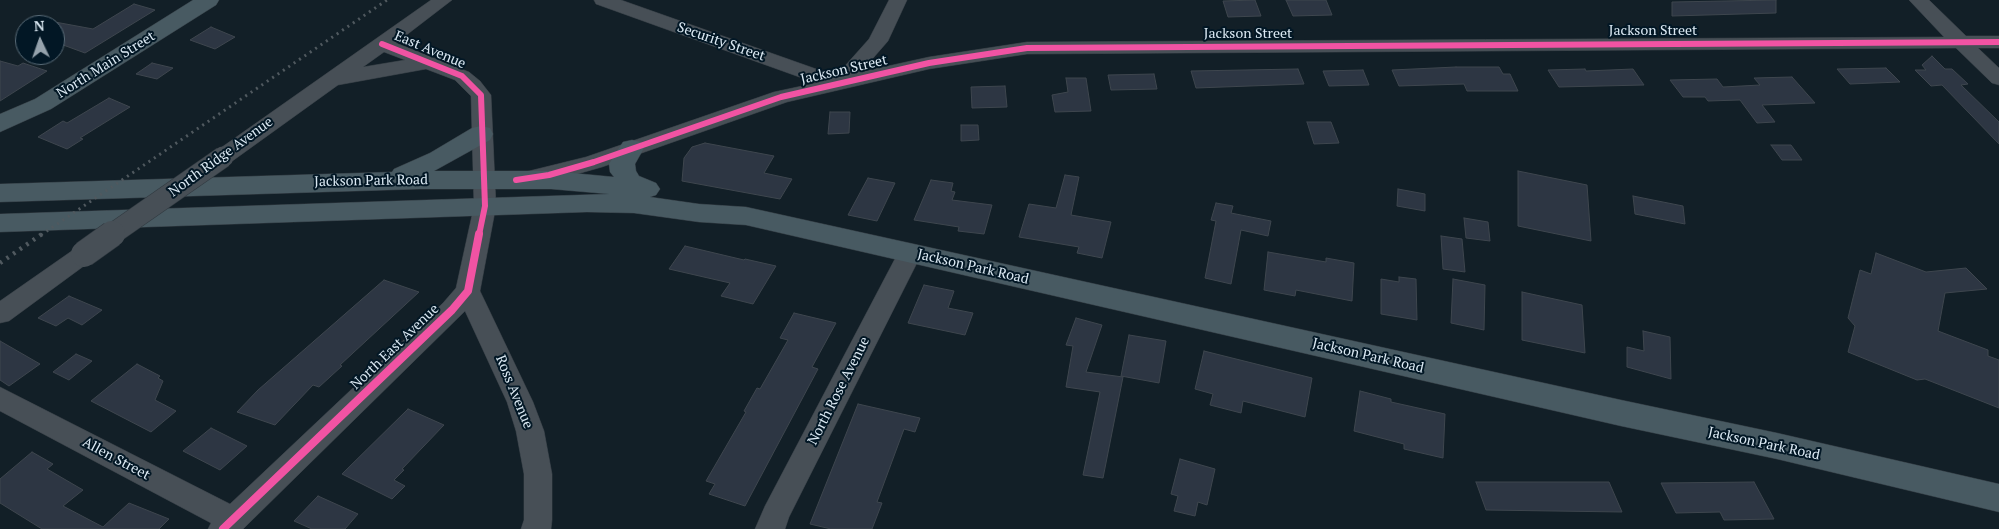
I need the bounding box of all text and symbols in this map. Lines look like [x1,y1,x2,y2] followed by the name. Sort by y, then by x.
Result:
[15,15,65,65] north arrow
[33,16,45,35] text: N
[675,19,767,65] street label: Security Street
[1609,23,1697,39] street label: Jackson Street
[1204,26,1292,42] street label: Jackson Street
[392,27,468,73] street label: East Avenue
[54,28,158,102] street label: North Main Street
[799,52,889,88] street label: Jackson Street
[166,114,276,200] street label: North Ridge Avenue
[314,172,428,190] street label: Jackson Park Road
[916,246,1030,288] street label: Jackson Park Road
[347,301,443,393] street label: North East Avenue
[805,334,873,448] street label: North Rose Avenue
[1311,335,1425,377] street label: Jackson Park Road
[492,353,536,431] street label: Ross Avenue
[1707,424,1821,464] street label: Jackson Park Road
[79,434,153,484] street label: Allen Street

